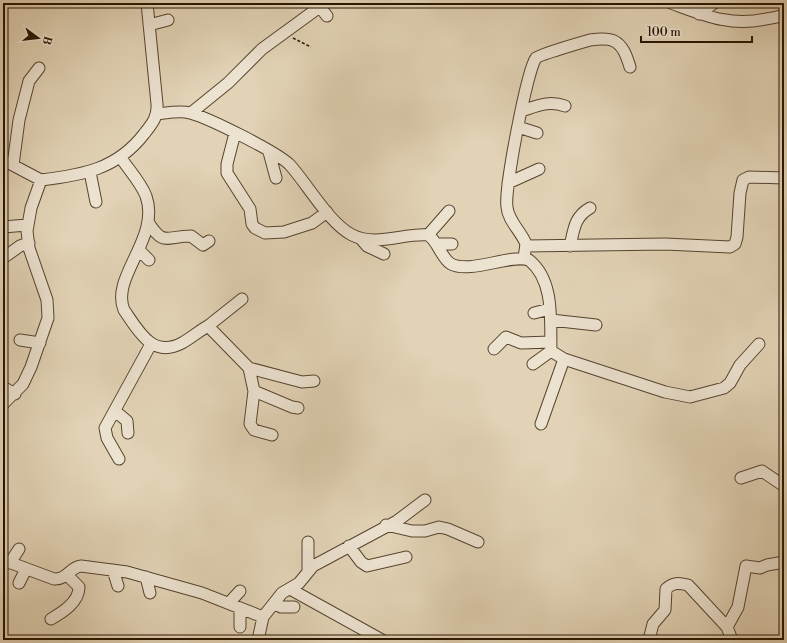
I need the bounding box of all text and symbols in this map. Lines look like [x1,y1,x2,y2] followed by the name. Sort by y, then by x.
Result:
[18,18,58,58] north arrow
[641,18,752,44] scale bar
[647,25,681,40] text: 100 m
[39,35,55,46] text: B

